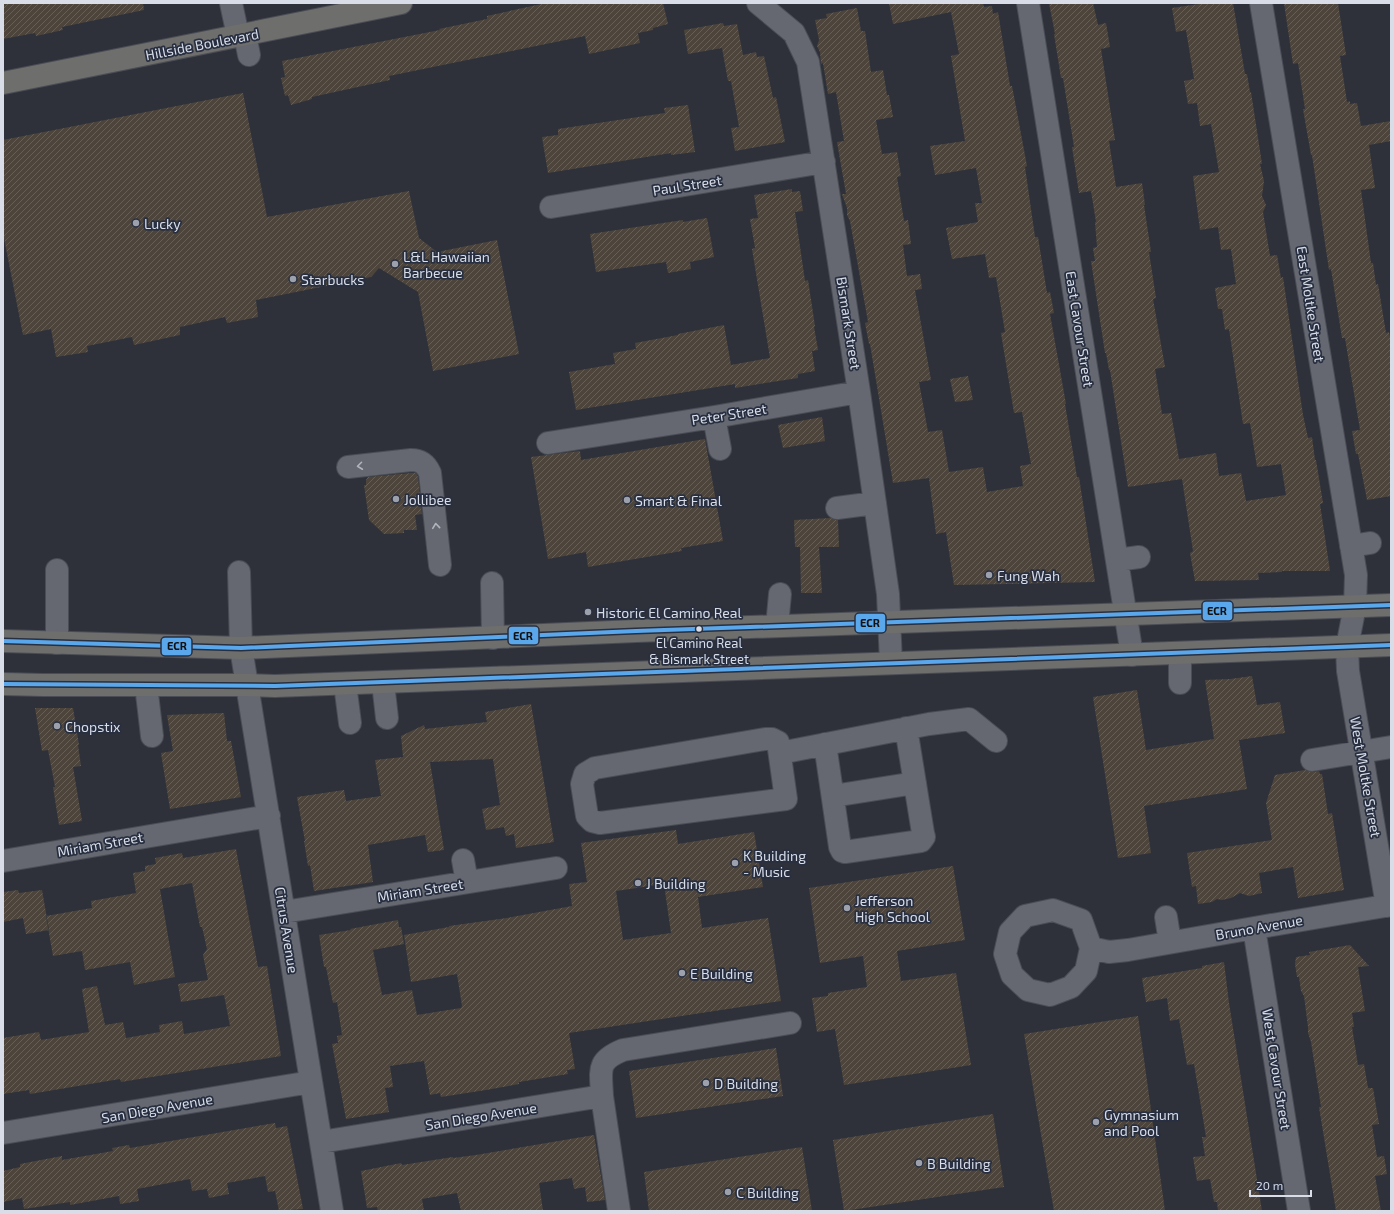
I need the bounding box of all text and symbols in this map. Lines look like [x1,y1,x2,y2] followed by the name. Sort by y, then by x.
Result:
[144,25,260,63] street label: Hillside Boulevard
[651,171,723,199] street label: Paul Street
[144,215,181,232] place label: Lucky
[131,218,141,228] marker: Lucky
[1293,245,1329,363] street label: East Moltke Street
[403,248,490,281] place label: L&L Hawaiian Barbecue
[390,259,400,269] marker: L&L Hawaiian Barbecue
[1062,270,1098,388] street label: East Cavour Street
[301,271,364,288] place label: Starbucks
[288,274,298,284] marker: Starbucks
[833,275,865,371] street label: Bismark Street
[690,400,768,428] street label: Peter Street
[357,461,363,470] one-way arrow
[404,491,452,508] place label: Jollibee
[635,492,723,509] place label: Smart & Final
[391,494,401,504] marker: Jollibee
[622,495,632,505] marker: Smart & Final
[432,523,441,529] one-way arrow
[997,567,1060,584] place label: Fung Wah
[984,570,994,580] marker: Fung Wah
[1202,601,1233,621] line badge: ECR
[596,604,742,621] place label: Historic El Camino Real
[1207,604,1227,617] text: ECR
[583,607,593,617] marker: Historic El Camino Real
[855,613,886,633] line badge: ECR
[860,616,880,629] text: ECR
[694,624,704,634] marker: El Camino Real & Bismark Street
[508,626,539,645] line badge: ECR
[513,629,533,642] text: ECR
[649,635,749,667] place label: El Camino Real & Bismark Street
[161,637,192,656] line badge: ECR
[167,639,187,652] text: ECR
[1347,715,1385,839] street label: West Moltke Street
[65,718,121,735] place label: Chopstix
[52,721,62,731] marker: Chopstix
[56,828,144,860] street label: Miriam Street
[743,847,806,880] place label: K Building - Music
[730,858,740,868] marker: K Building - Music
[376,875,464,905] street label: Miriam Street
[646,875,706,892] place label: J Building
[633,878,643,888] marker: J Building
[272,886,302,974] street label: Citrus Avenue
[855,892,931,925] place label: Jefferson High School
[842,903,852,913] marker: Jefferson High School
[1214,911,1304,943] street label: Bruno Avenue
[690,965,753,982] place label: E Building
[677,968,687,978] marker: E Building
[1259,1007,1295,1131] street label: West Cavour Street
[714,1075,778,1092] place label: D Building
[701,1078,711,1088] marker: D Building
[100,1090,214,1126] street label: San Diego Avenue
[424,1099,538,1133] street label: San Diego Avenue
[1104,1106,1179,1139] place label: Gymnasium and Pool
[1091,1117,1101,1127] marker: Gymnasium and Pool
[927,1155,991,1172] place label: B Building
[914,1158,924,1168] marker: B Building
[1250,1172,1311,1198] scale bar
[1256,1178,1283,1192] text: 20 m
[736,1184,799,1201] place label: C Building
[723,1187,733,1197] marker: C Building

